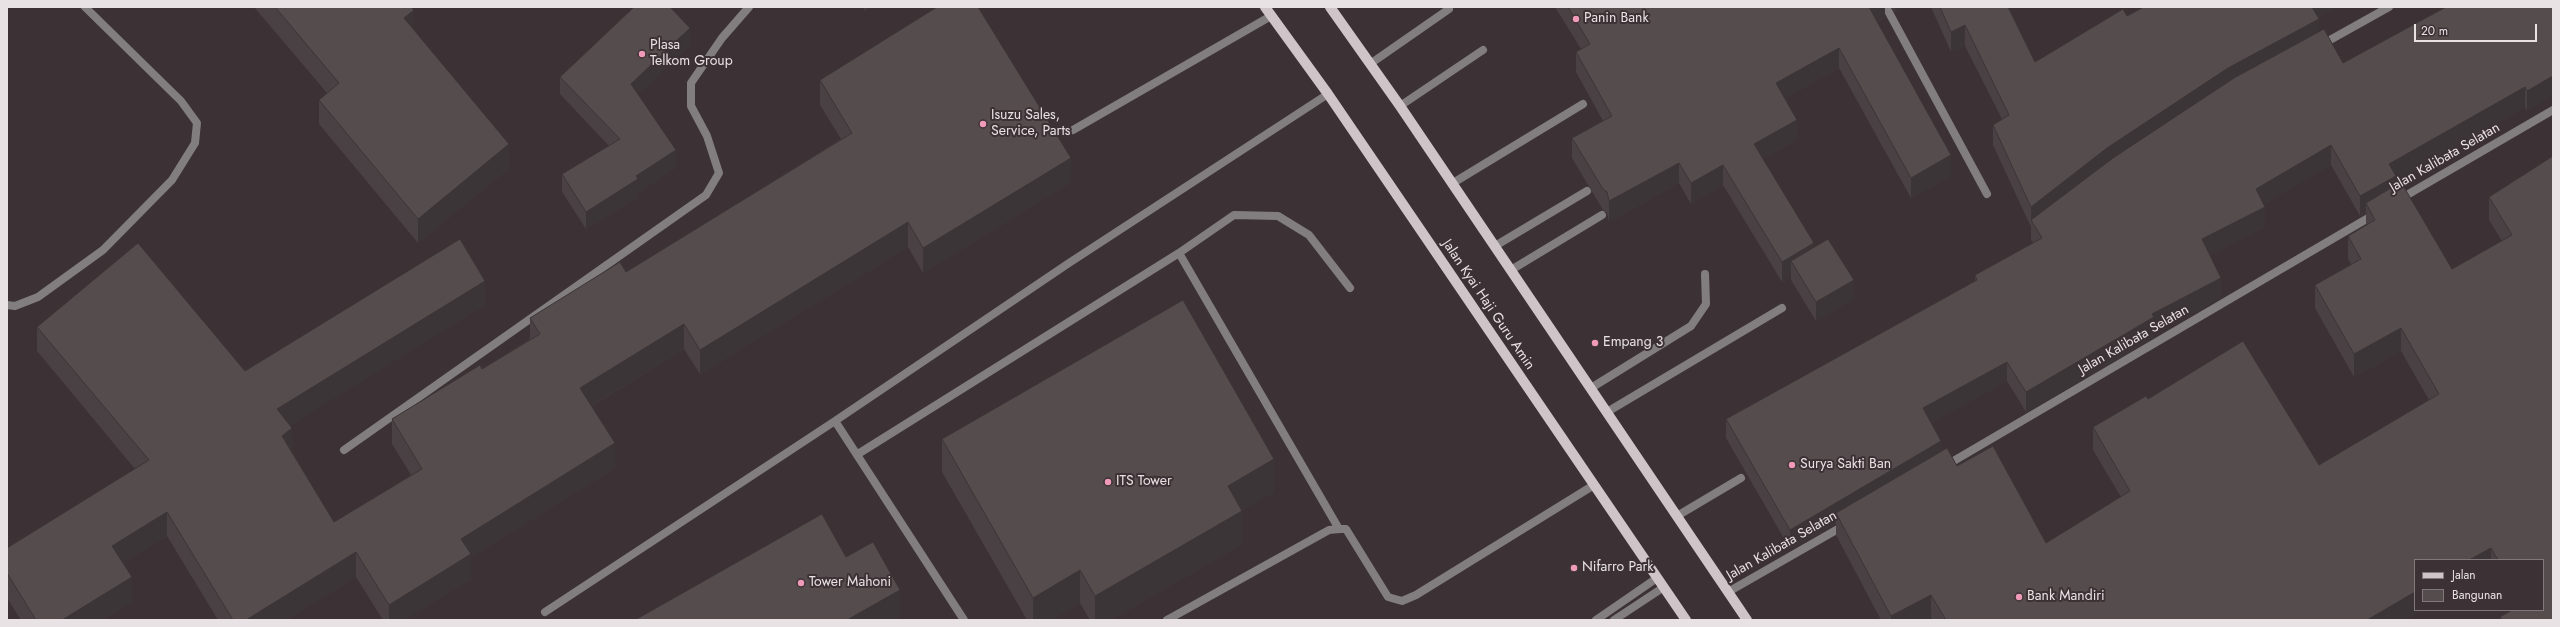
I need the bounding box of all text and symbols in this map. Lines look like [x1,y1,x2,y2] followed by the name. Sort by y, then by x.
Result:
[1584,11,1649,27] place label: Panin Bank
[1571,14,1581,24] marker: Panin Bank
[2416,16,2539,42] scale bar
[2421,22,2448,40] text: 20 m
[650,38,733,70] place label: Plasa Telkom Group
[637,49,647,59] marker: Plasa Telkom Group
[991,108,1070,140] place label: Isuzu Sales, Service, Parts
[978,119,988,129] marker: Isuzu Sales, Service, Parts
[2387,120,2503,196] street label: Jalan Kalibata Selatan
[1438,237,1538,373] street label: Jalan Kyai Haji Guru Amin
[2076,302,2192,378] street label: Jalan Kalibata Selatan
[1603,335,1664,351] place label: Empang 3
[1590,338,1600,348] marker: Empang 3
[1800,457,1891,473] place label: Surya Sakti Ban
[1787,460,1797,470] marker: Surya Sakti Ban
[1116,474,1172,490] place label: ITS Tower
[1103,477,1113,487] marker: ITS Tower
[1724,508,1840,584] street label: Jalan Kalibata Selatan
[2414,559,2544,611] legend
[1582,560,1653,576] place label: Nifarro Park
[1569,563,1579,573] marker: Nifarro Park
[2452,566,2475,584] text: Jalan
[809,575,891,591] place label: Tower Mahoni
[796,578,806,588] marker: Tower Mahoni
[2452,586,2502,604] text: Bangunan
[2027,589,2105,605] place label: Bank Mandiri
[2014,592,2024,602] marker: Bank Mandiri

